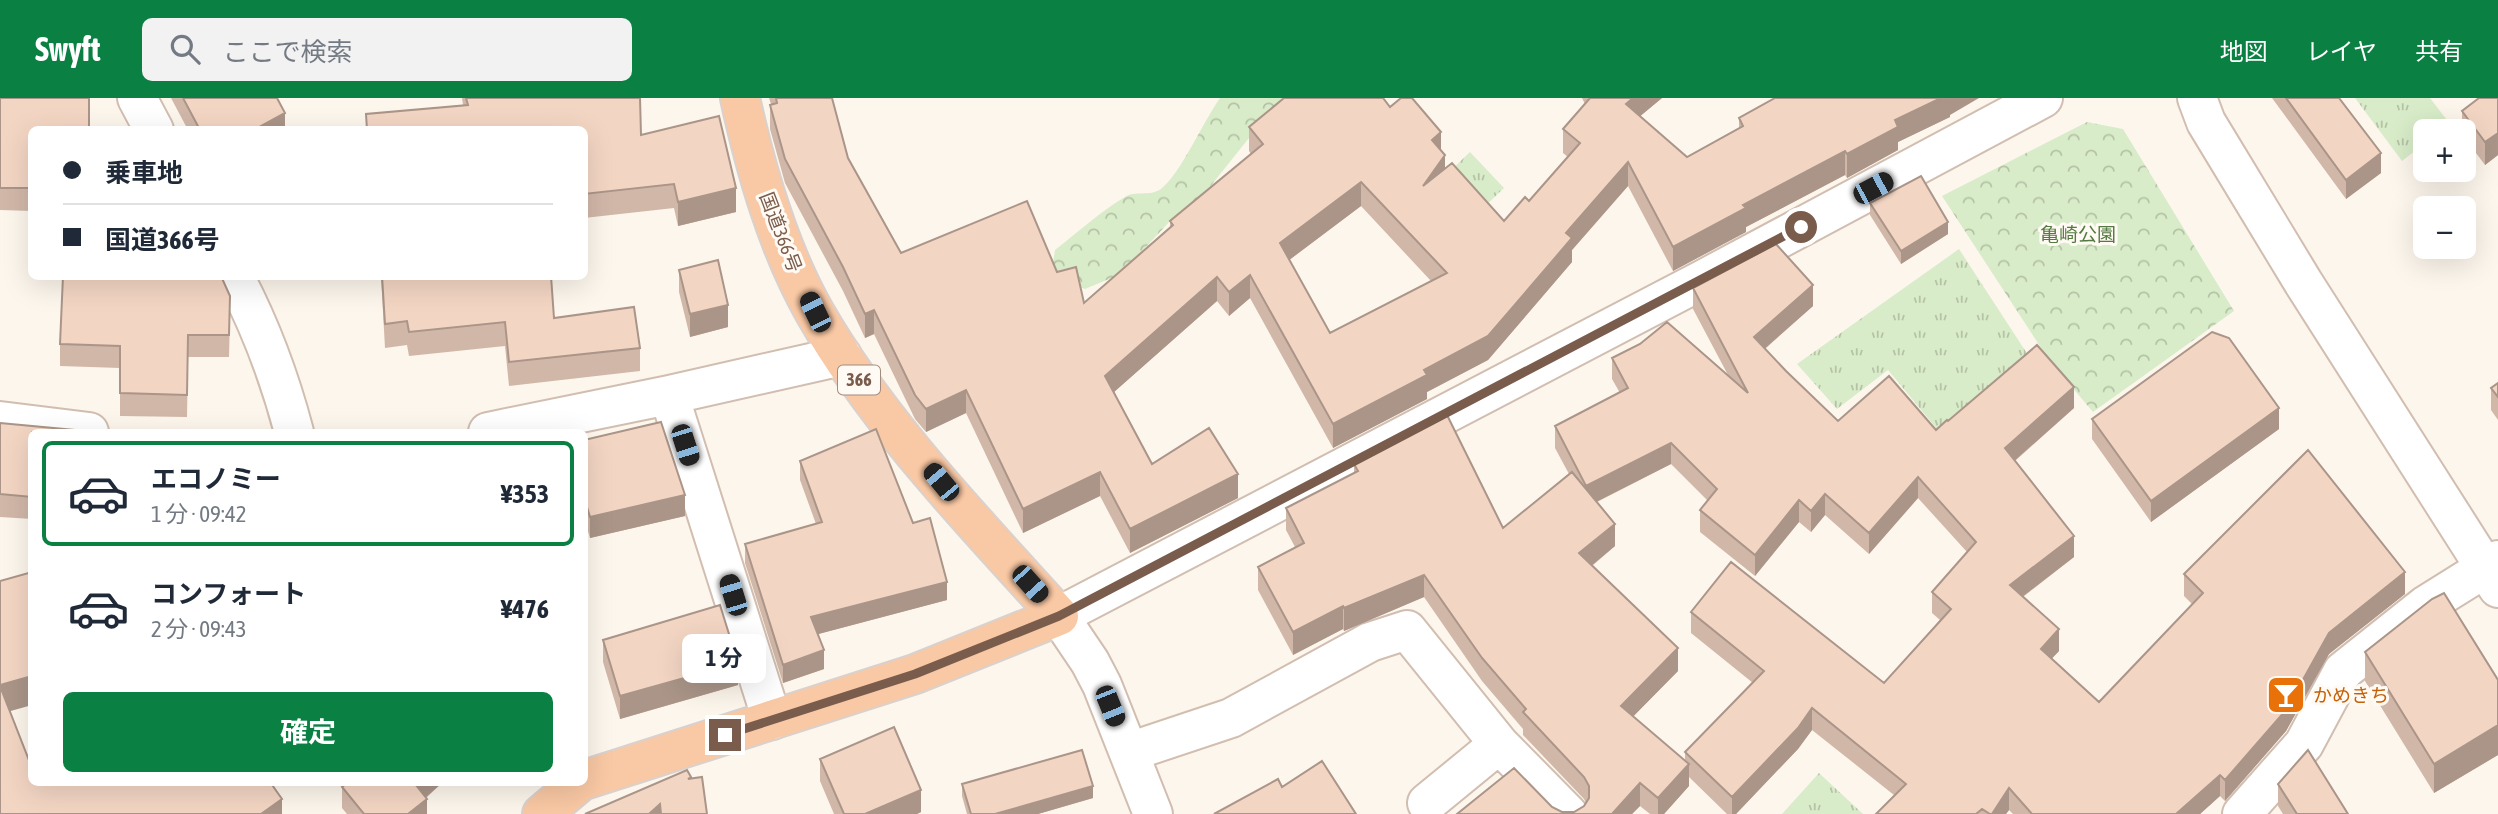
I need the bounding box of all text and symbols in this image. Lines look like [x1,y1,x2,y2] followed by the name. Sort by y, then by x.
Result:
[142,18,632,81] search box
[35,30,100,68] text: Swyft
[166,30,204,68] icon: search
[222,37,352,67] text: ここで検索
[2220,38,2268,65] text: 地図
[2306,38,2377,65] text: レイヤ
[2415,38,2463,65] text: 共有
[2413,119,2476,259] map controls
[2413,119,2476,182] button: +
[105,158,183,188] text: 乗車地
[1850,169,1897,207] car
[756,189,806,275] street label: 国道366号
[2413,196,2476,259] button: −
[1785,211,1817,243] route start
[2040,223,2116,245] park label: 亀崎公園
[105,225,220,255] text: 国道366号
[797,289,834,335] car
[838,366,880,394] road number: 366
[669,422,702,468] car
[920,459,963,505] car
[67,462,130,525] icon: car
[151,464,281,494] text: エコノミー
[501,479,549,509] text: ¥353
[151,501,247,527] text: 1 分 · 09:42
[1009,561,1052,607] car
[717,572,750,618] car
[67,577,130,640] icon: car
[151,579,306,609] text: コンフォート
[501,594,549,624] text: ¥476
[151,616,247,642] text: 2 分 · 09:43
[683,634,767,682] callout: 1 分
[706,645,742,671] text: 1 分
[2265,674,2307,716] bar icon: かめきち
[1093,683,1128,729] car
[2313,684,2389,706] place label: かめきち
[63,692,553,772] button: 確定
[709,719,741,751] route end

